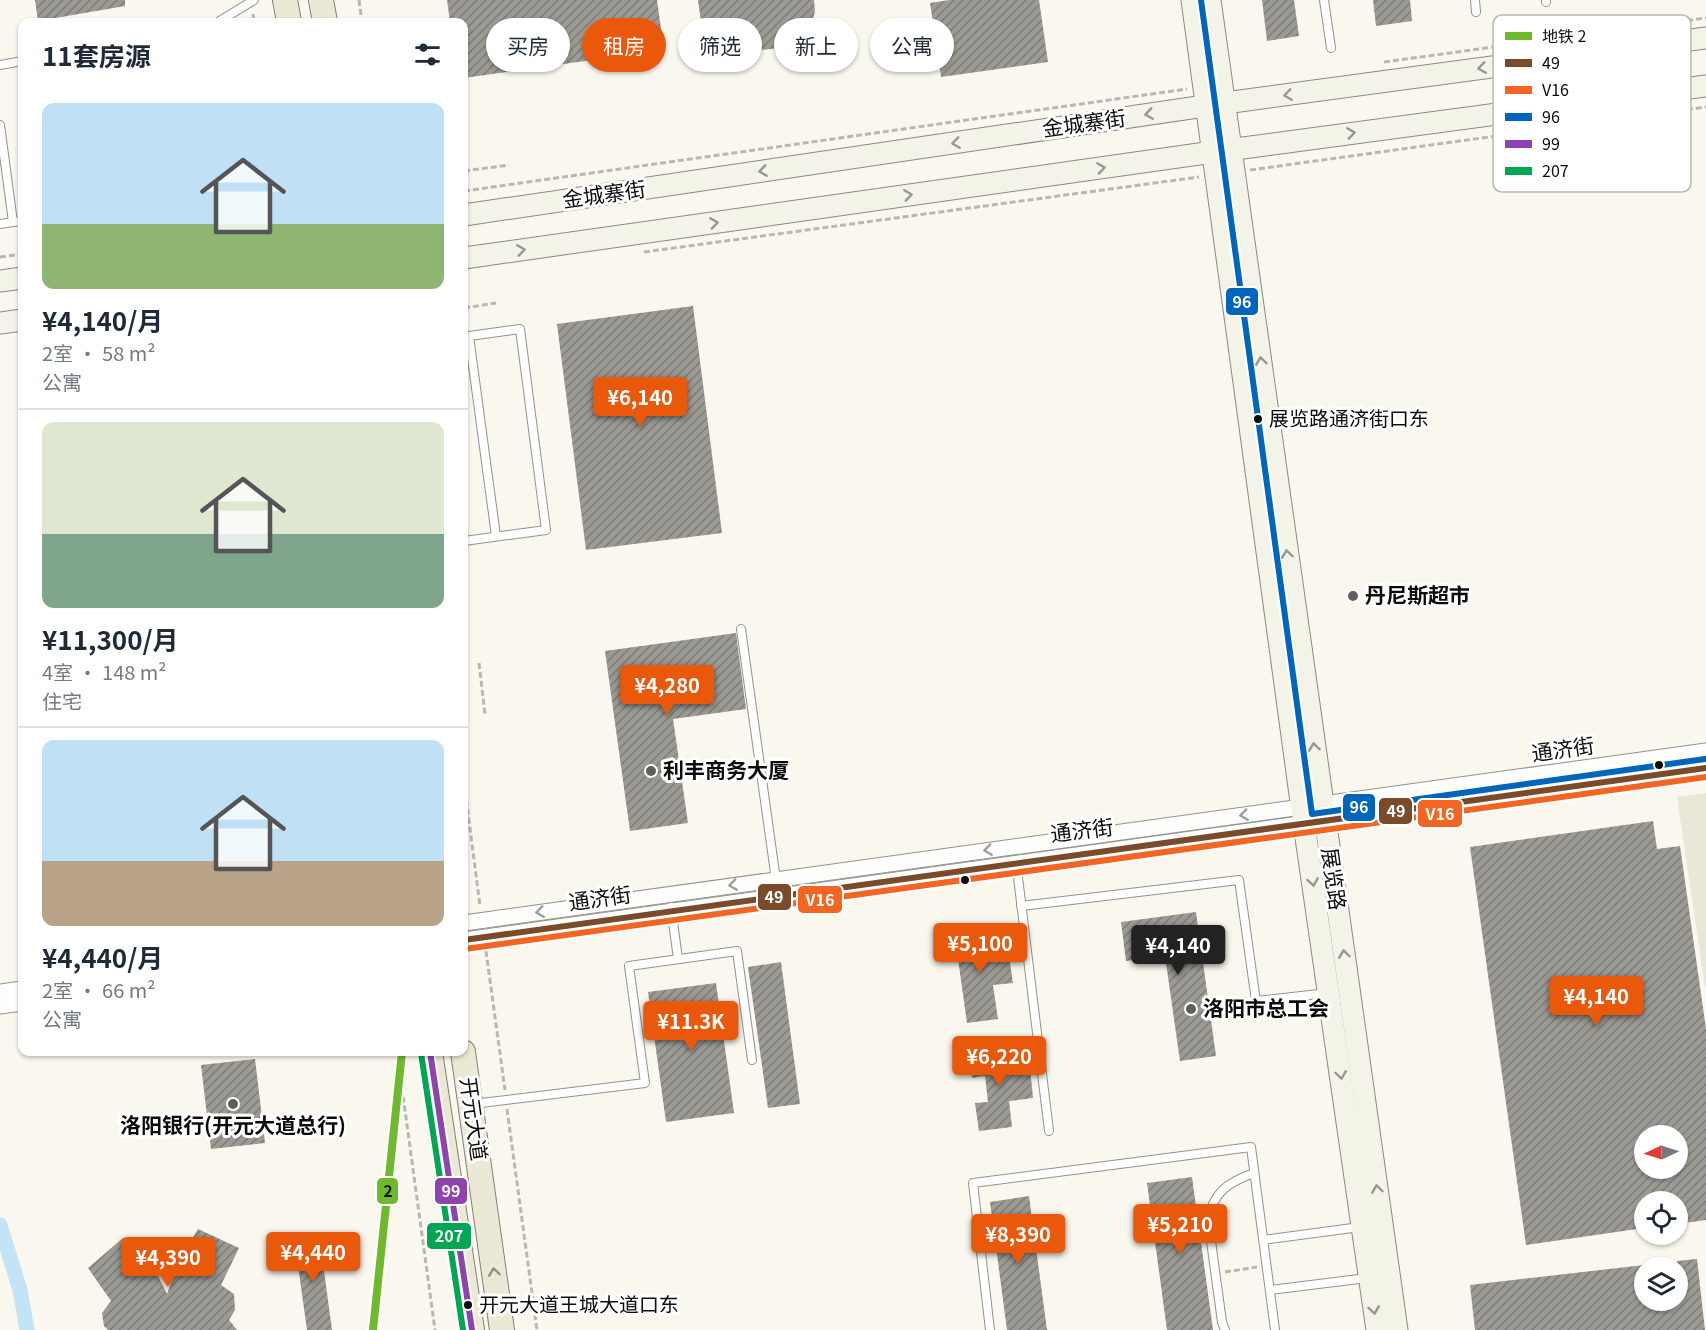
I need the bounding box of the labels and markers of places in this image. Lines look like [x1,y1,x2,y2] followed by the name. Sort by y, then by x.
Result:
[591,377,689,428] pin: ¥6,140
[1269,403,1429,432] place label: 展览路通济街口东
[1252,413,1264,425] marker: 展览路通济街口东
[1365,579,1470,609] place label: 丹尼斯超市
[1346,589,1360,603] marker: 丹尼斯超市
[618,665,716,716] pin: ¥4,280
[663,754,789,784] place label: 利丰商务大厦
[1653,759,1665,771] unlabelled marker
[644,764,658,778] marker: 利丰商务大厦
[959,874,971,886] unlabelled marker
[931,923,1029,974] pin: ¥5,100
[1129,925,1227,976] pin: ¥4,140
[1547,976,1645,1027] pin: ¥4,140
[1203,992,1329,1022] place label: 洛阳市总工会
[642,1001,740,1052] pin: ¥11.3K
[1184,1002,1198,1016] marker: 洛阳市总工会
[950,1036,1048,1087] pin: ¥6,220
[226,1097,240,1111] marker: 洛阳银行(开元大道总行)
[120,1109,346,1139] place label: 洛阳银行(开元大道总行)
[1131,1204,1229,1255] pin: ¥5,210
[969,1214,1067,1265] pin: ¥8,390
[264,1232,362,1283] pin: ¥4,440
[119,1237,217,1288] pin: ¥4,390
[479,1289,679,1318] place label: 开元大道王城大道口东
[462,1299,474,1311] marker: 开元大道王城大道口东

